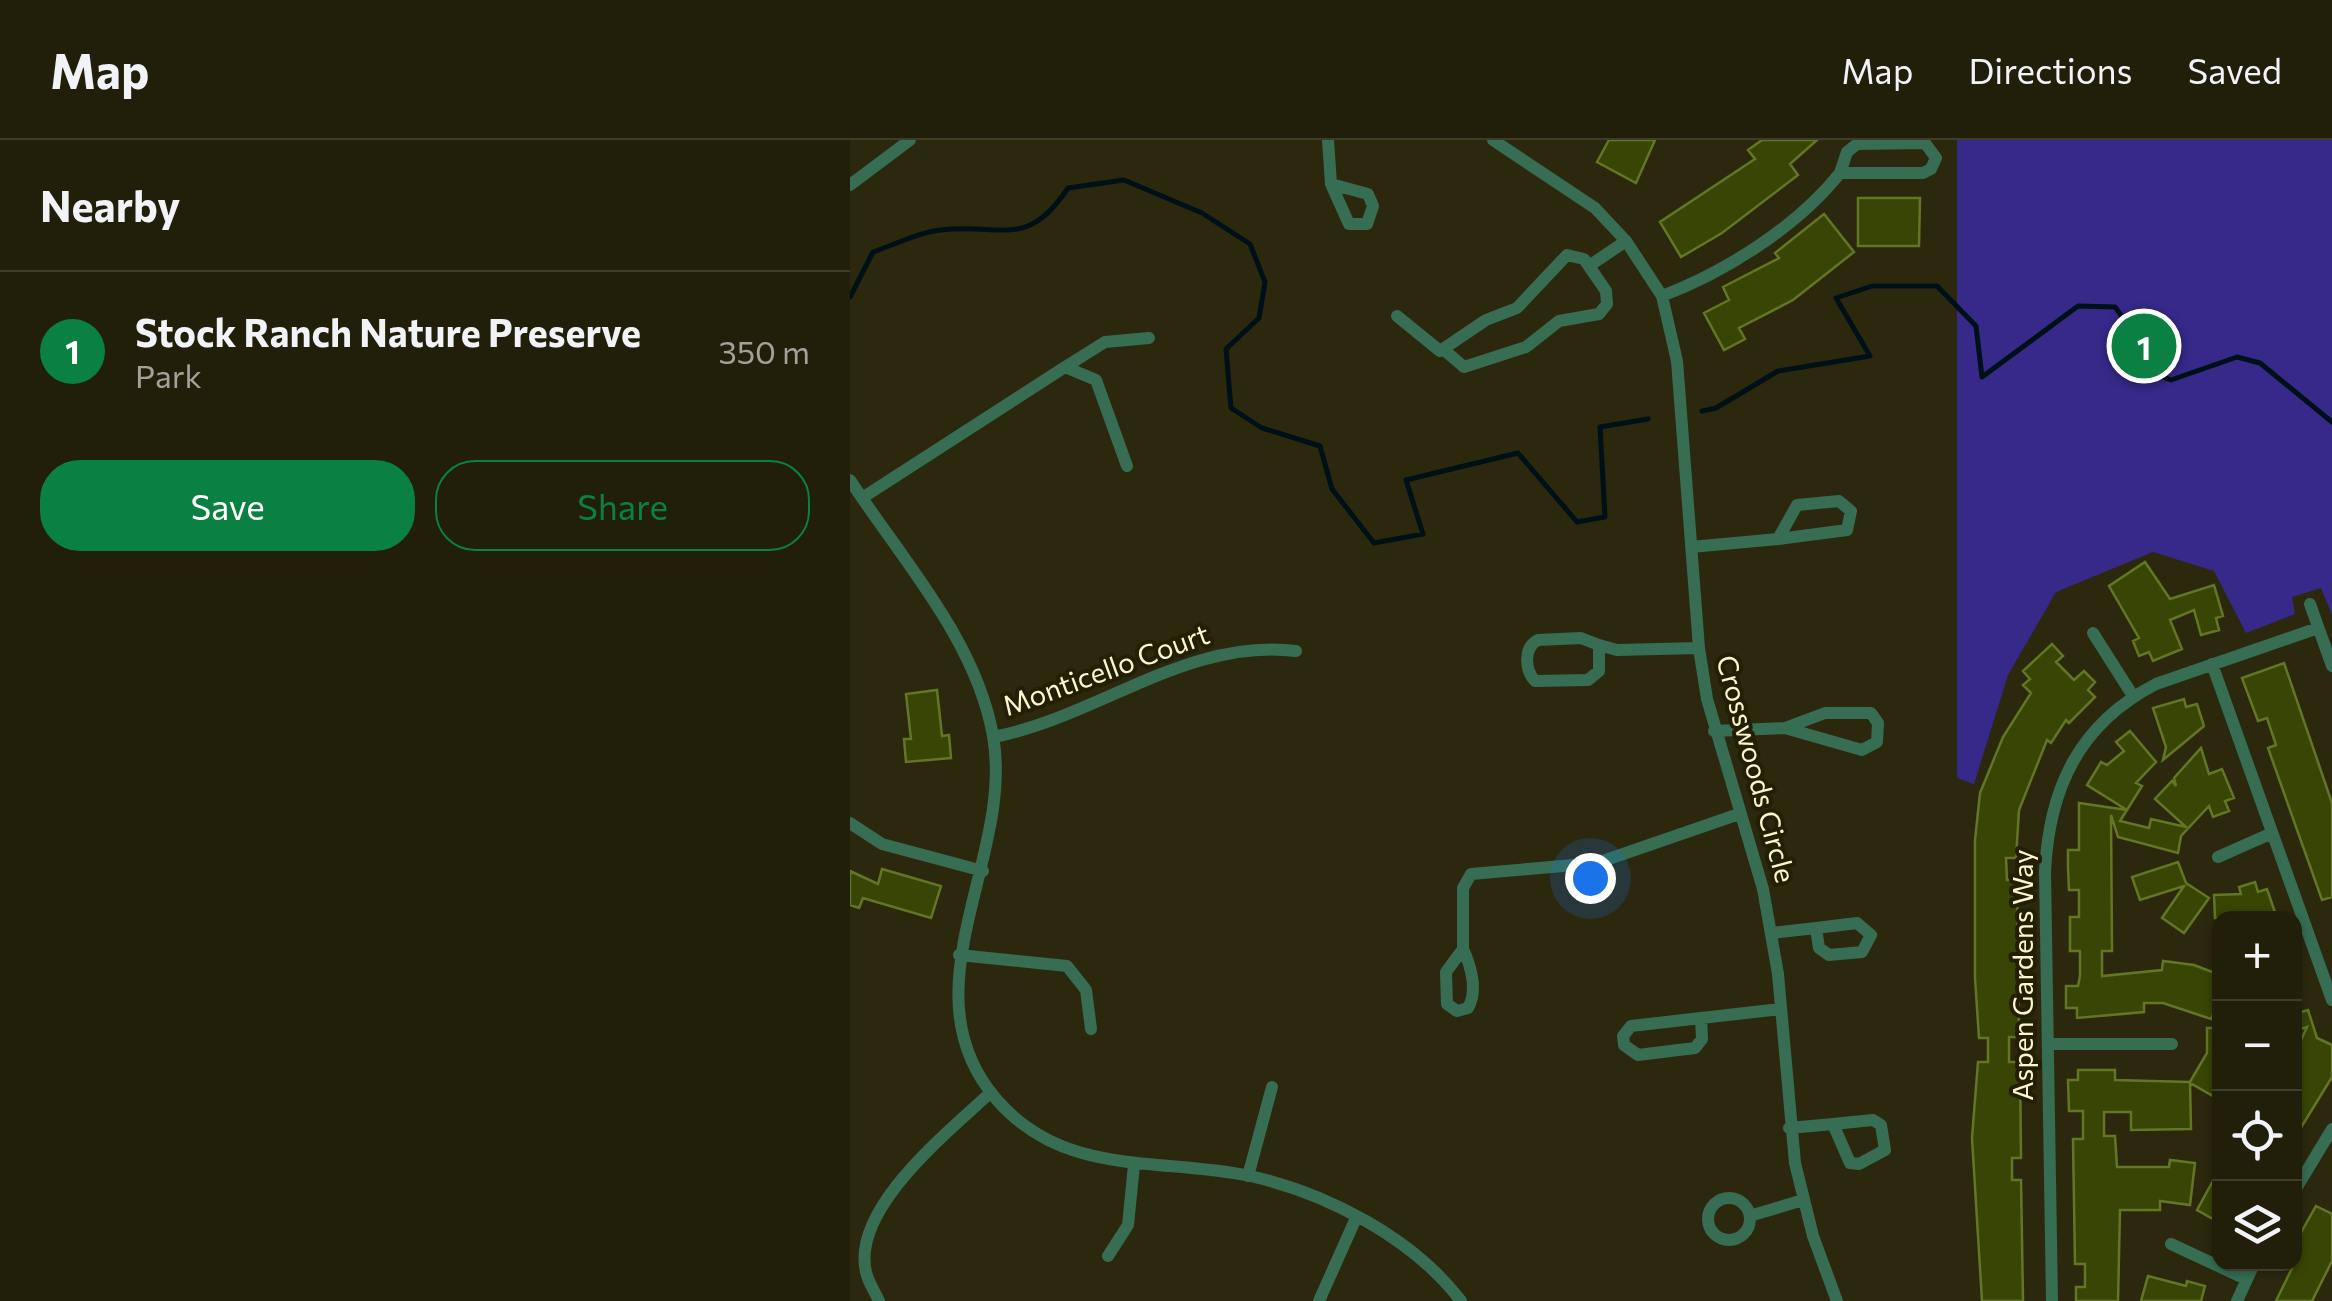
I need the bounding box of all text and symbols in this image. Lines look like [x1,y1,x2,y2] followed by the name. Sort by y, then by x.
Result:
[50,40,149,99] text: Map
[1841,48,1913,91] text: Map
[1968,48,2133,91] text: Directions
[2188,48,2282,91] text: Saved
[40,179,180,231] text: Nearby
[135,308,641,355] text: Stock Ranch Nature Preserve
[2112,308,2176,384] pin: 1
[65,331,80,371] text: 1
[718,331,810,371] text: 350 m
[135,355,202,395] text: Park
[40,460,415,551] button: Save
[435,460,810,551] button: Share
[998,616,1214,722] street label: Monticello Court
[1710,651,1804,886] street label: Crosswoods Circle
[2005,849,2039,1101] street label: Aspen Gardens Way
[1565,853,1616,904] your location
[2212,911,2302,1271] map controls
[2212,911,2302,1001] button: +
[2212,1001,2302,1091] button: −
[2212,1091,2302,1181] button: locate
[2212,1181,2302,1271] button: layers

